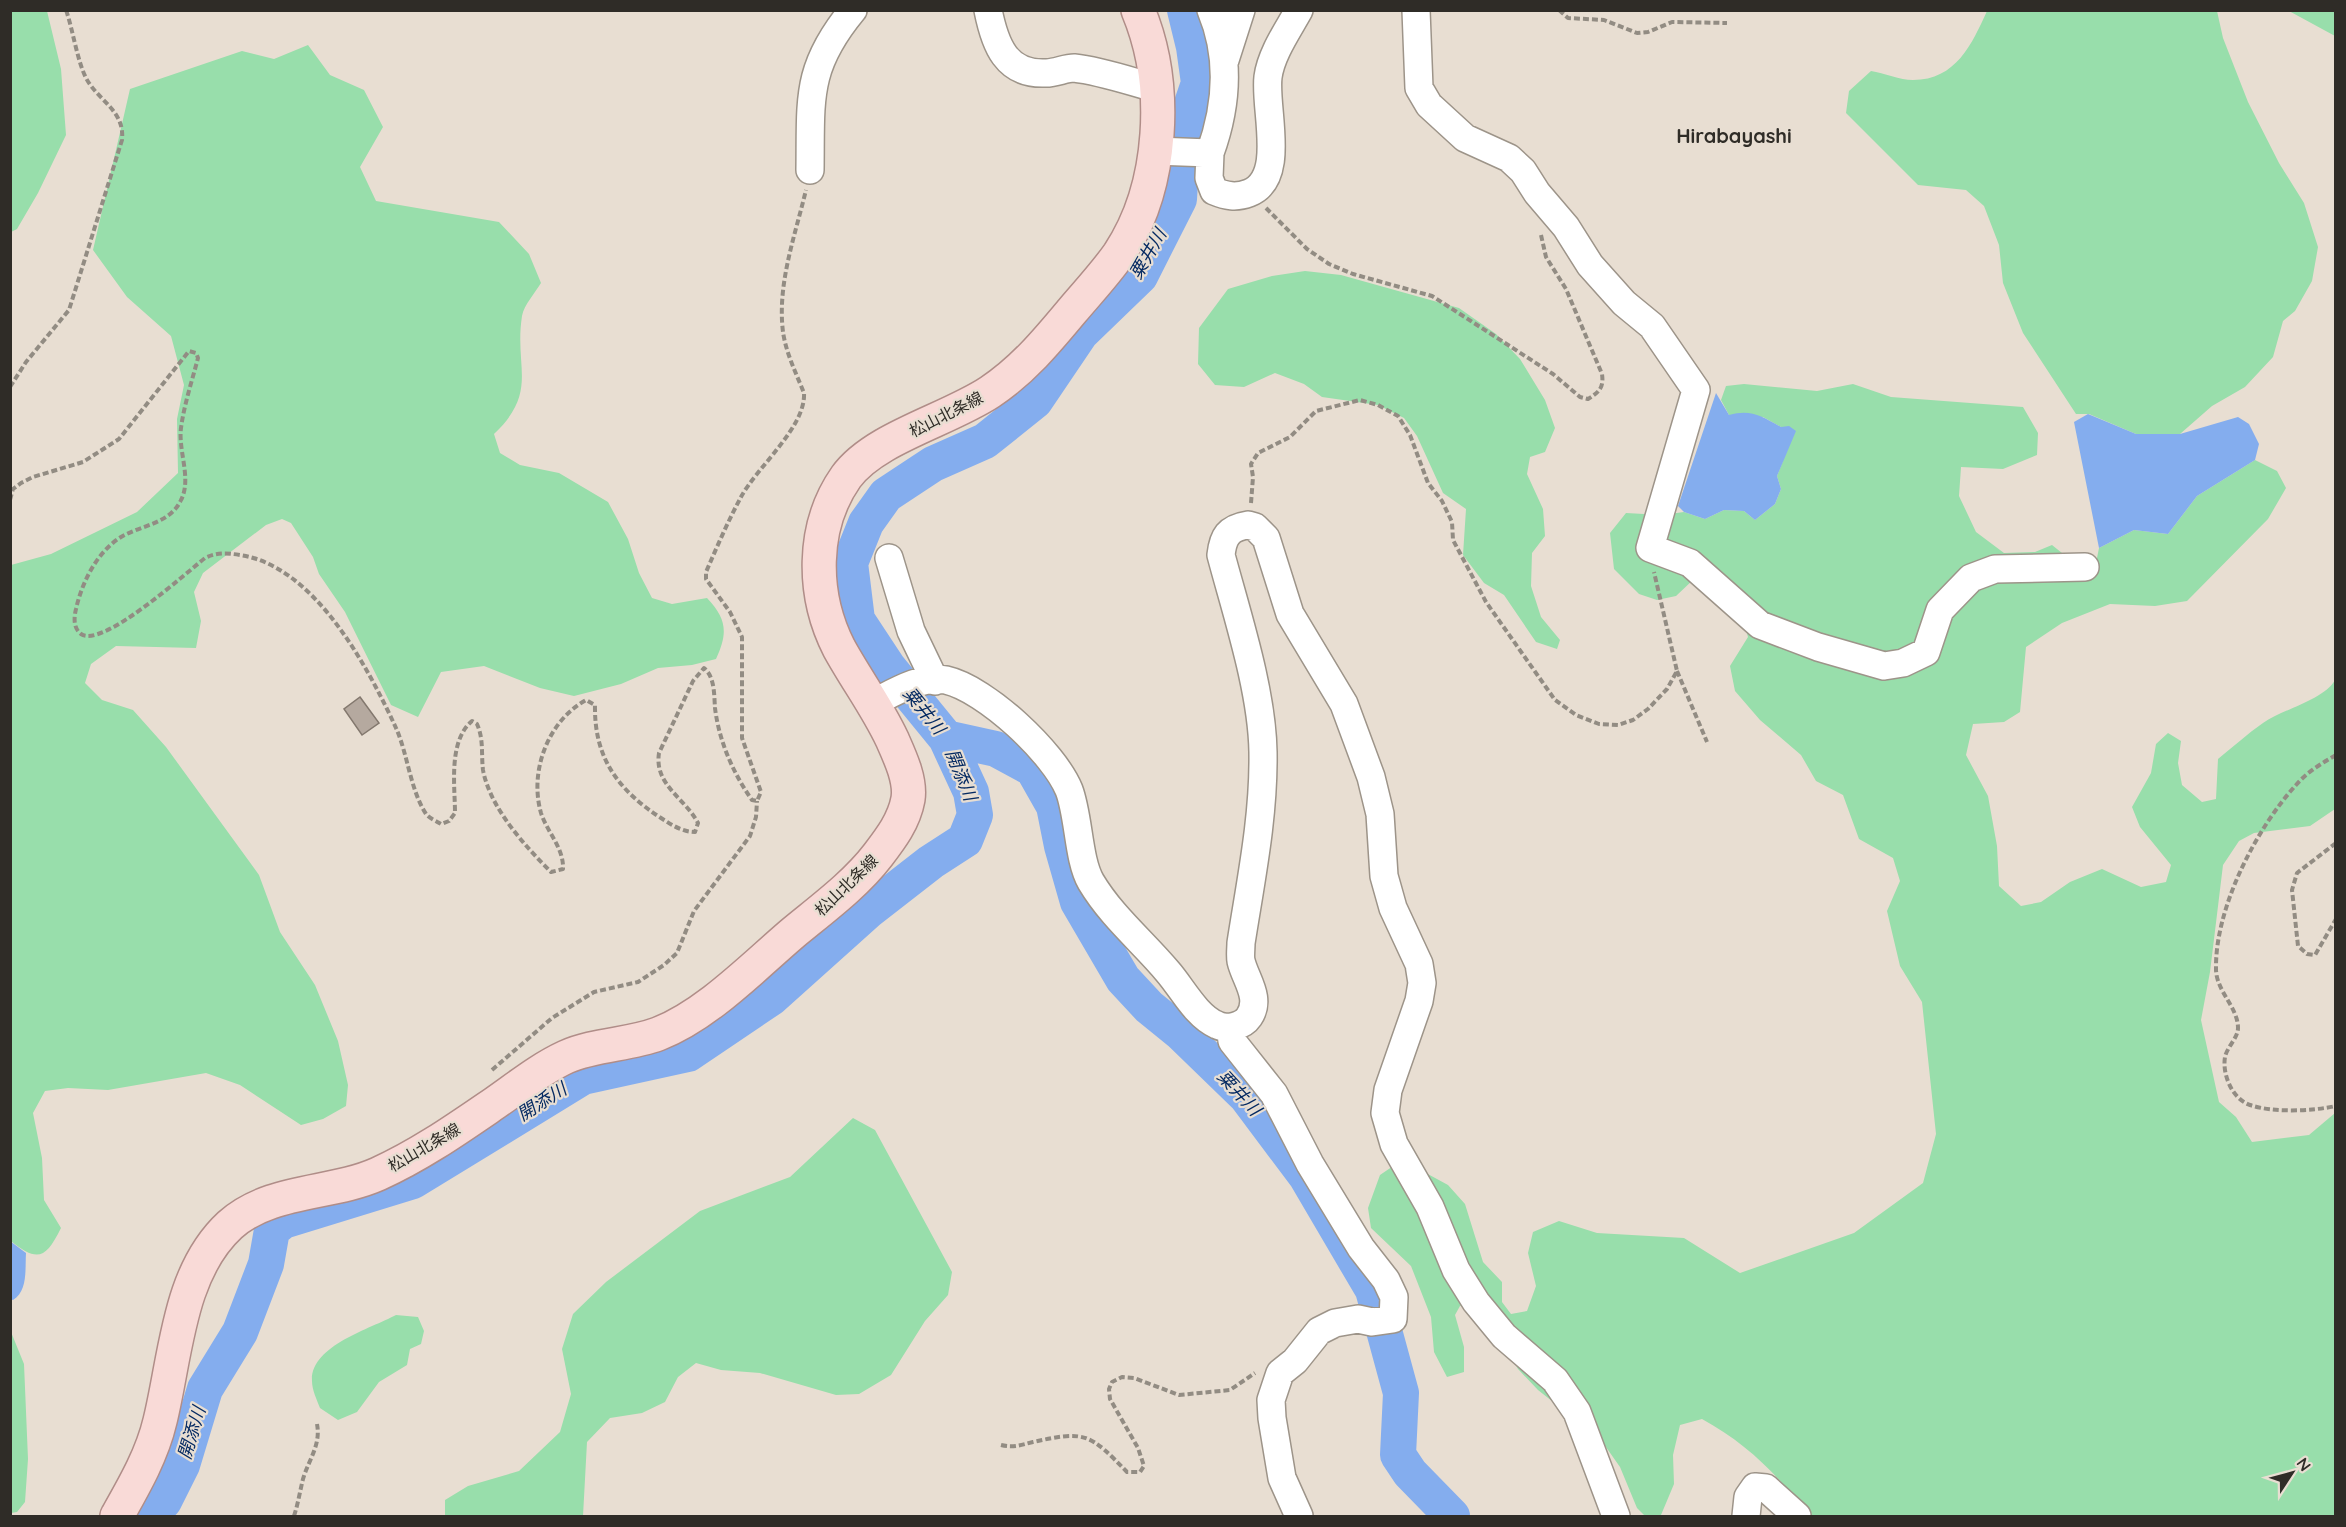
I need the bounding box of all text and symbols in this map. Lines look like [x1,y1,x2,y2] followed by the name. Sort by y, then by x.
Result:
[1676,123,1792,148] district label: Hirabayashi
[1124,223,1172,283] water label: 粟井川
[906,387,986,441] street label: 松山北条線
[898,682,952,740] water label: 粟井川
[941,745,983,806] water label: 開添川
[810,850,882,920] street label: 松山北条線
[1213,1065,1268,1122] water label: 粟井川
[513,1076,572,1126] water label: 開添川
[384,1118,464,1176] street label: 松山北条線
[173,1402,211,1462] water label: 開添川
[2262,1443,2322,1503] north arrow
[2293,1454,2316,1475] text: N

